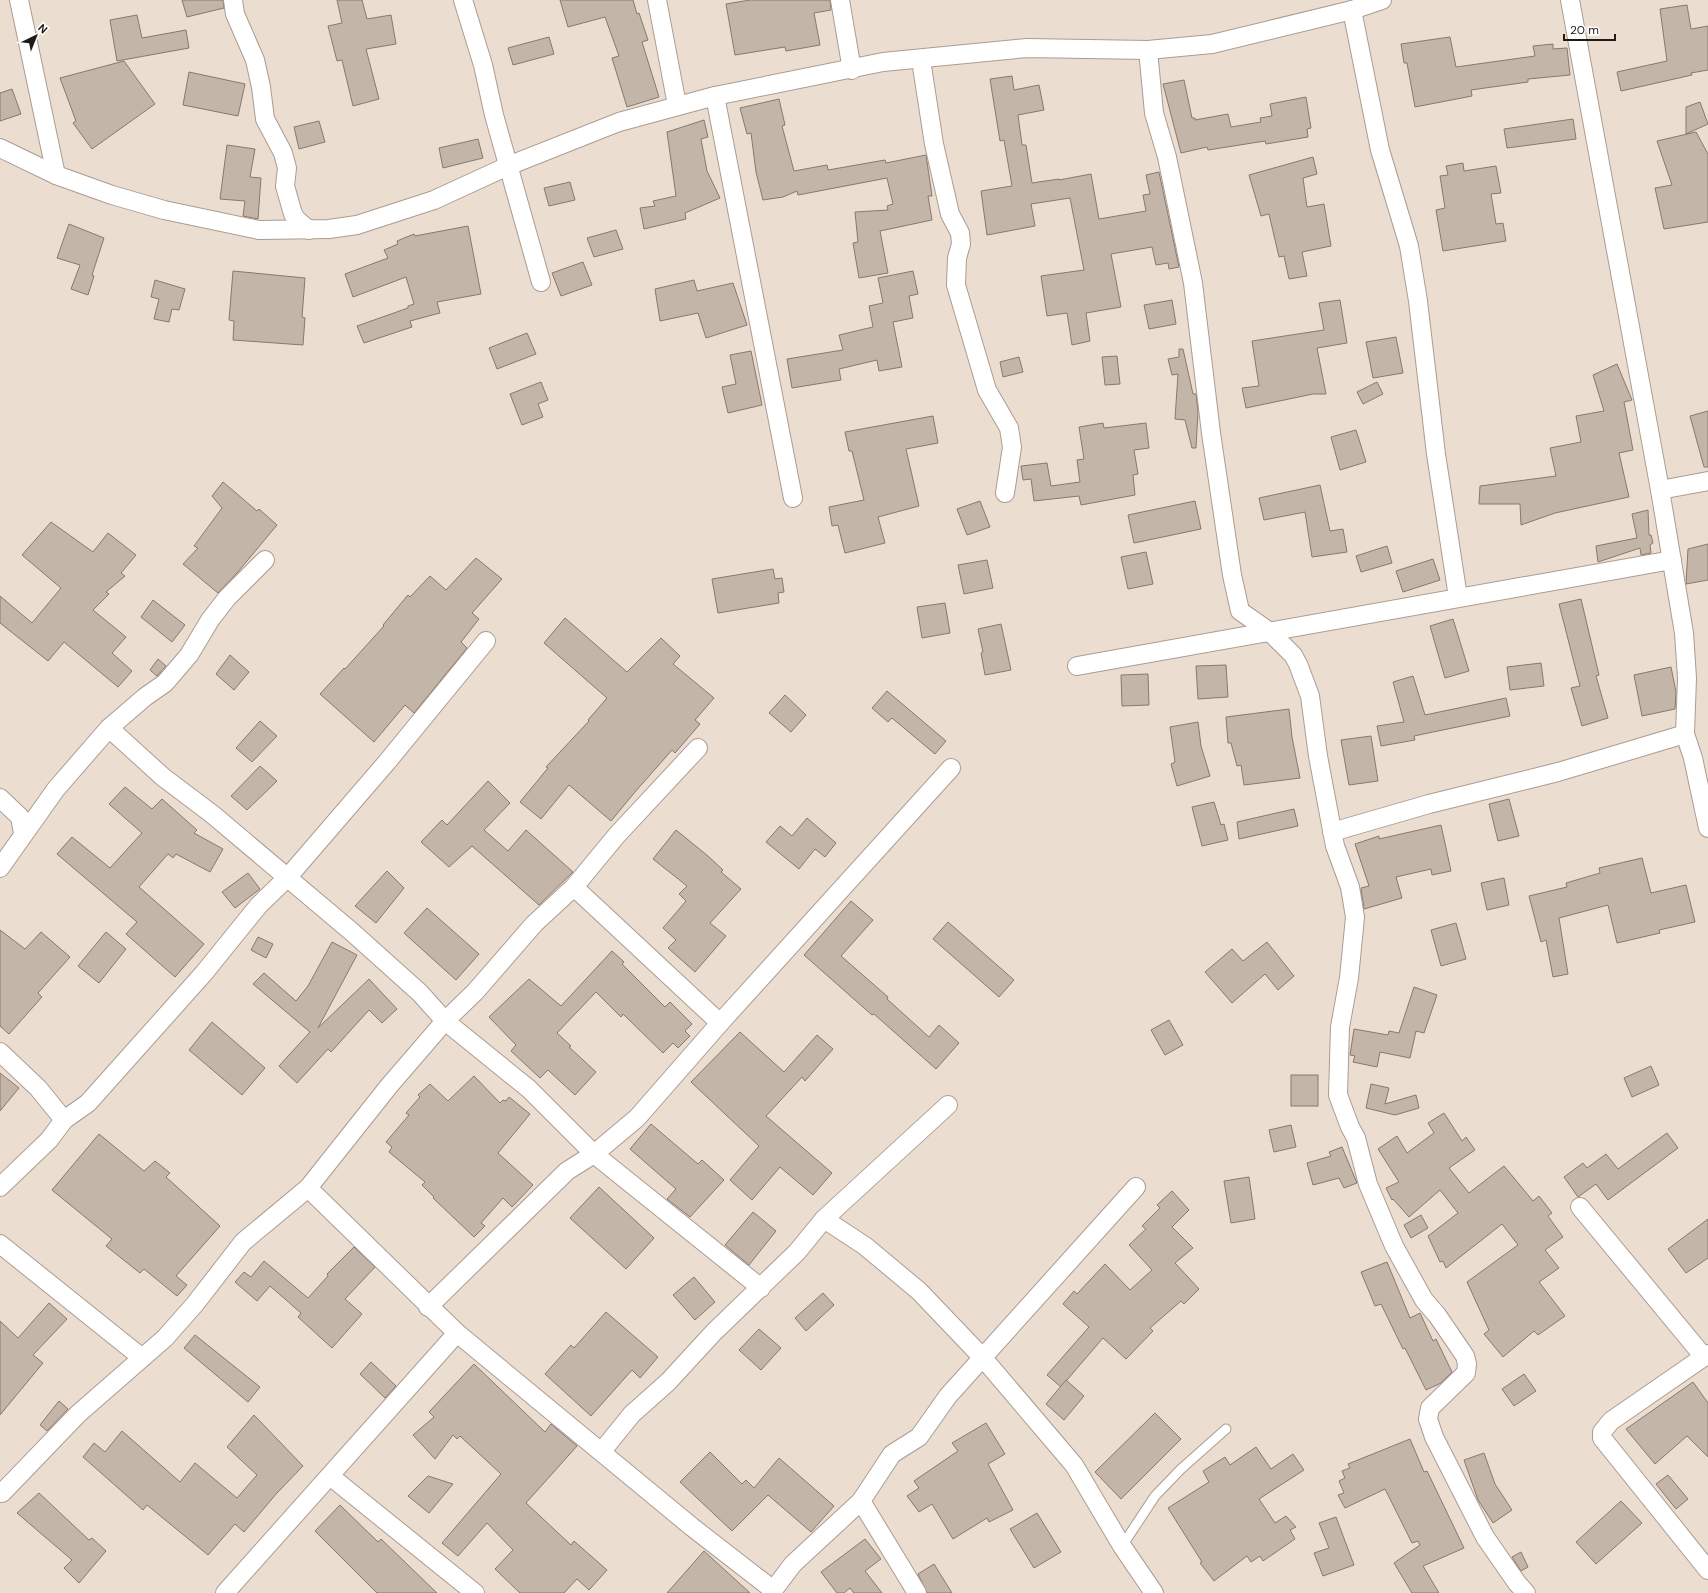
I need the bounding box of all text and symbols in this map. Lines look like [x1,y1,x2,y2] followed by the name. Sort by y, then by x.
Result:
[16,16,56,56] north arrow
[1564,16,1615,42] scale bar
[35,21,51,37] text: N
[1570,22,1599,38] text: 20 m

